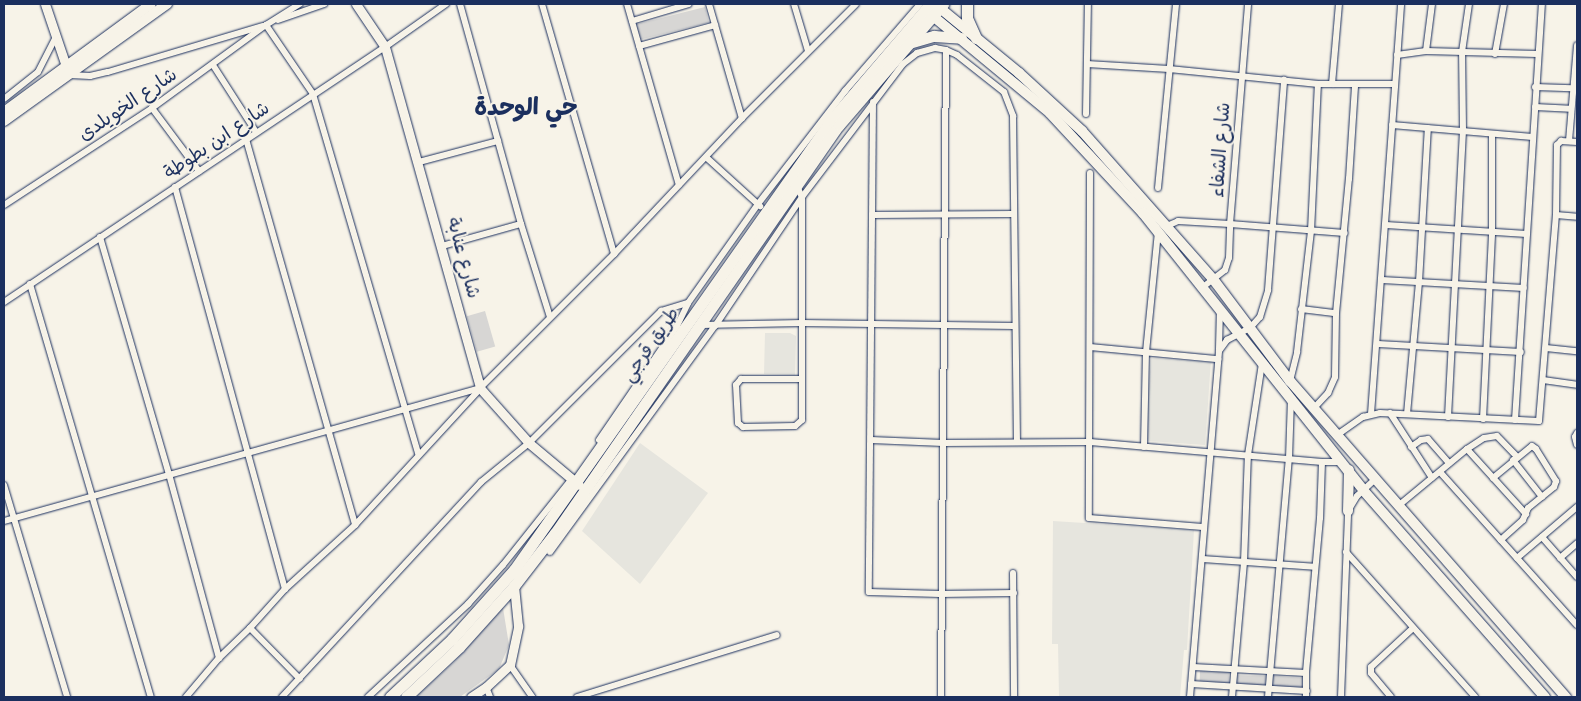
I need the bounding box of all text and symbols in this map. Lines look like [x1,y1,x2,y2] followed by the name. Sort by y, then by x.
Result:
[74,64,182,146] street label: شارع الخويلدى
[474,95,578,123] district label: حي الوحدة
[160,97,274,185] street label: شارع ابن بطوطة
[1206,102,1236,198] street label: شارع الشفاء
[441,215,485,301] street label: شارع عنابة
[617,303,685,387] street label: طريق قرجي

